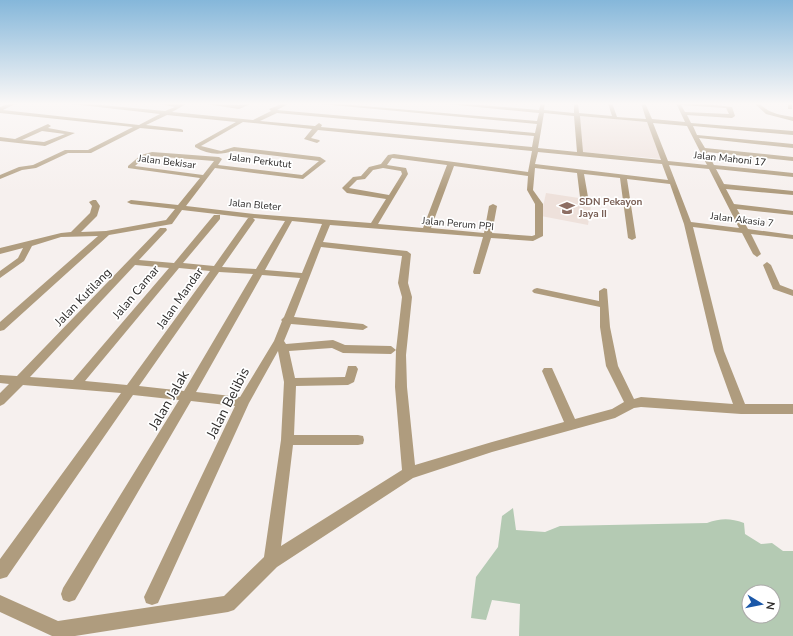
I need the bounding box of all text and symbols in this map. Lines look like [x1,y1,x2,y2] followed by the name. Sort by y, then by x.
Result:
[692,148,767,170] street label: Jalan Mahoni 17
[227,150,293,172] street label: Jalan Perkutut
[136,151,197,173] street label: Jalan Bekisar
[578,195,642,221] place label: SDN Pekayon Jaya II
[227,196,282,214] street label: Jalan Bleter
[558,199,576,217] school or university icon: SDN Pekayon Jaya II
[709,209,774,231] street label: Jalan Akasia 7
[421,214,494,234] street label: Jalan Perum PPI
[108,261,164,323] street label: Jalan Camar
[51,264,115,330] street label: Jalan Kutilang
[152,264,207,333] street label: Jalan Mandar
[201,364,254,443] street label: Jalan Belibis
[144,366,194,434] street label: Jalan Jalak
[741,584,781,624] north arrow
[762,600,778,611] text: N

